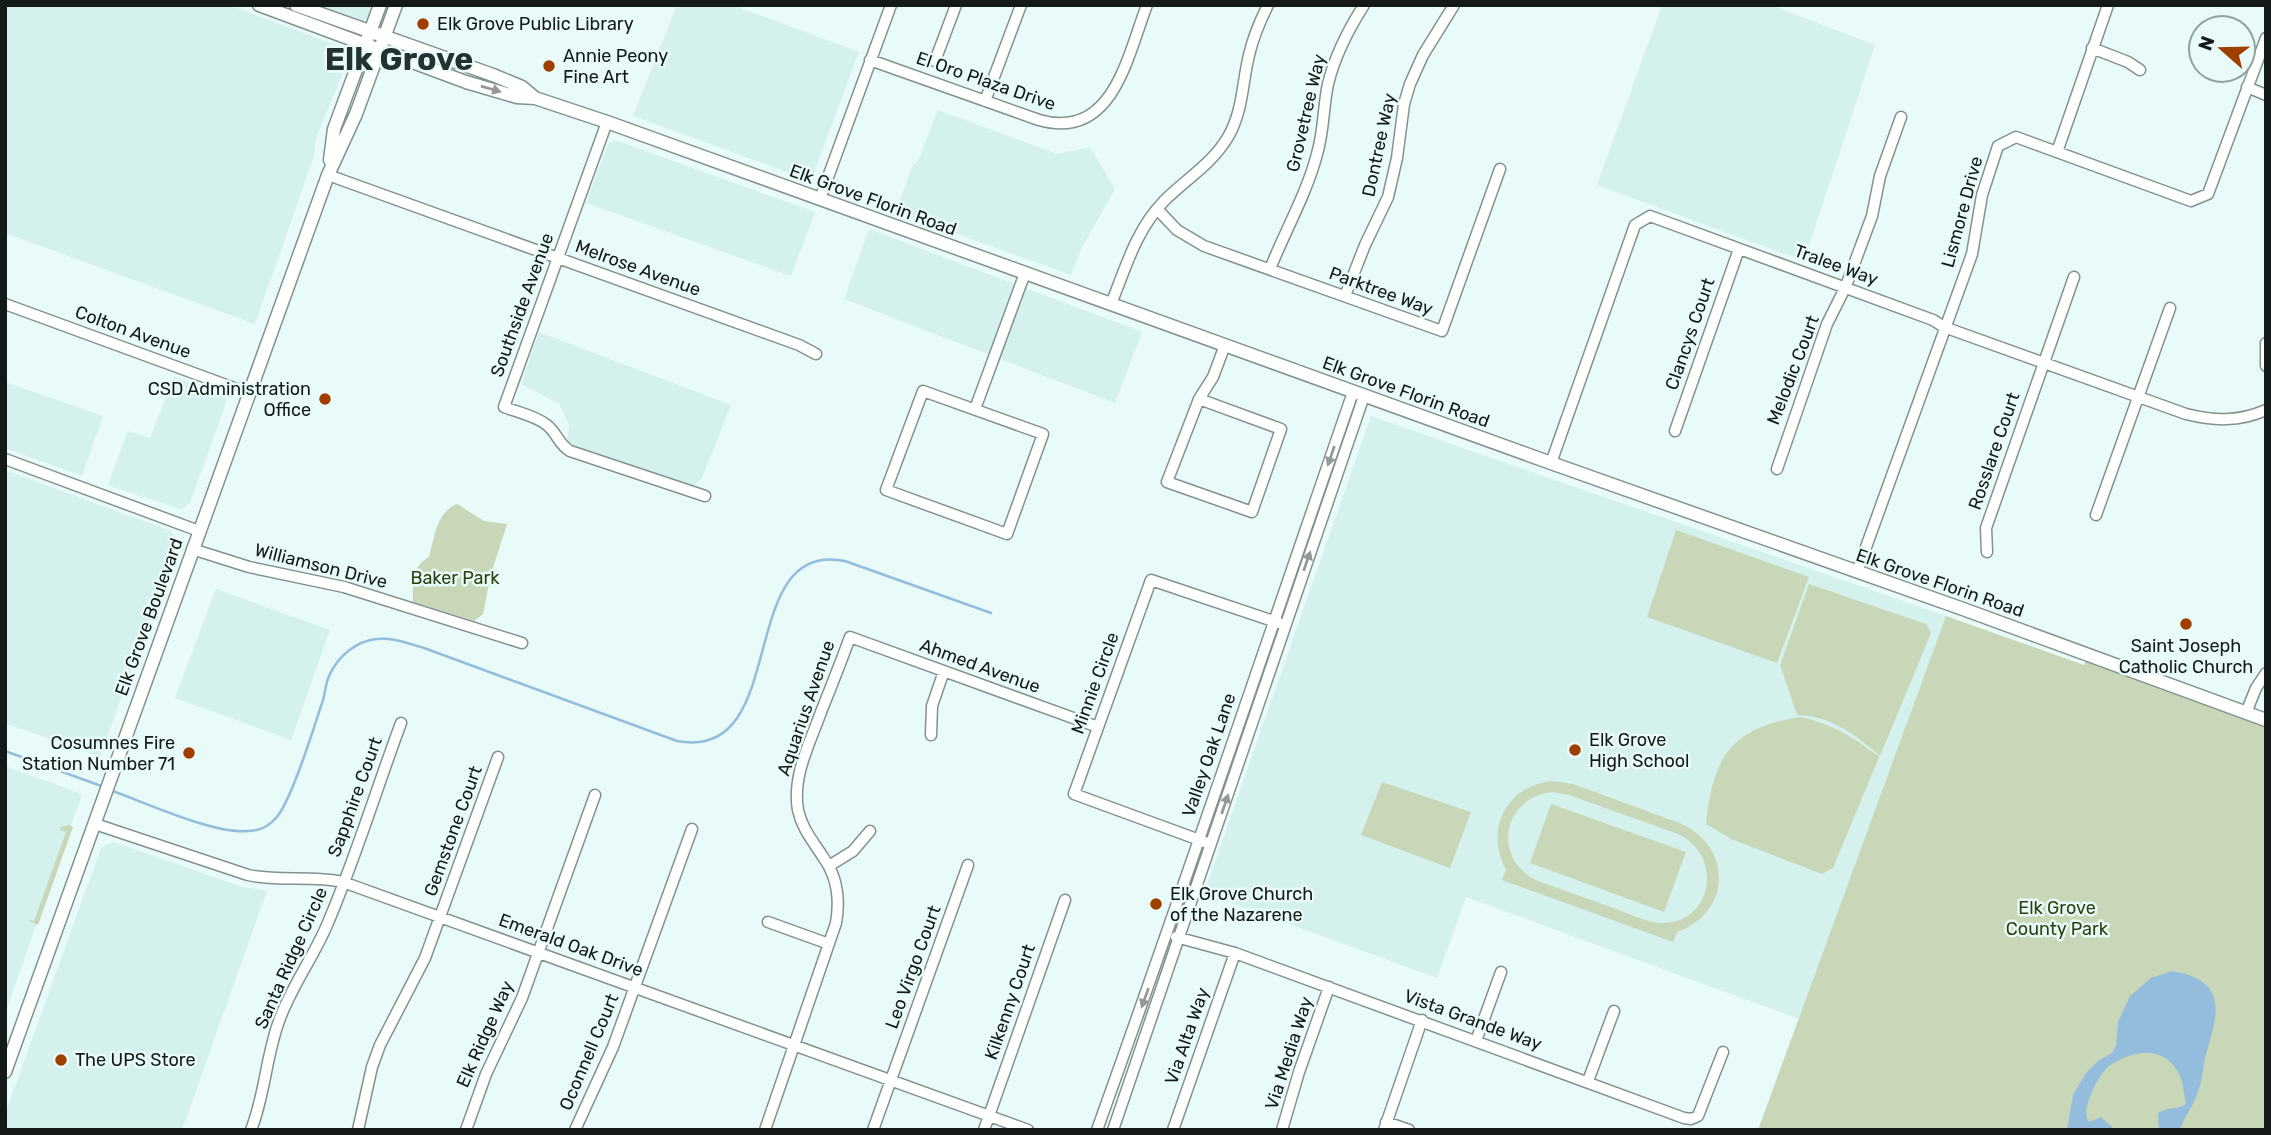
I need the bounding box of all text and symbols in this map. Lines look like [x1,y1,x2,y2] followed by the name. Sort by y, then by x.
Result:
[437,13,634,35] place label: Elk Grove Public Library
[2187,14,2257,84] north arrow
[415,16,431,32] marker: Elk Grove Public Library
[2193,33,2220,54] text: N
[325,40,473,78] district label: Elk Grove
[563,45,668,88] place label: Annie Peony Fine Art
[913,47,1059,115] street label: El Oro Plaza Drive
[1282,52,1330,174] street label: Grovetree Way
[541,58,557,74] marker: Annie Peony Fine Art
[480,84,502,95] one-way arrow
[1357,91,1401,199] street label: Dontree Way
[1937,154,1987,270] street label: Lismore Drive
[786,160,960,240] street label: Elk Grove Florin Road
[486,230,558,380] street label: Southside Avenue
[572,235,704,301] street label: Melrose Avenue
[1791,240,1881,290] street label: Tralee Way
[1326,262,1436,320] street label: Parktree Way
[1661,275,1719,393] street label: Clancys Court
[72,301,194,363] street label: Colton Avenue
[1762,312,1824,428] street label: Melodic Court
[1319,352,1493,432] street label: Elk Grove Florin Road
[148,378,311,421] place label: CSD Administration Office
[1964,389,2024,513] street label: Rosslare Court
[317,391,333,407] marker: CSD Administration Office
[1325,446,1336,467] one-way arrow
[110,535,188,699] street label: Elk Grove Boulevard
[252,539,390,593] street label: Williamson Drive
[1853,544,2027,622] street label: Elk Grove Florin Road
[1302,550,1313,571] one-way arrow
[410,567,500,589] park label: Baker Park
[2178,616,2194,632] marker: Saint Joseph Catholic Church
[1066,629,1124,737] street label: Minnie Circle
[917,634,1043,698] street label: Ahmed Avenue
[2119,635,2253,678] place label: Saint Joseph Catholic Church
[773,637,839,779] street label: Aquarius Avenue
[1177,690,1241,820] street label: Valley Oak Lane
[1589,729,1689,772] place label: Elk Grove High School
[22,732,175,775] place label: Cosumnes Fire Station Number 71
[323,734,387,860] street label: Sapphire Court
[1567,742,1583,758] marker: Elk Grove High School
[181,745,197,761] marker: Cosumnes Fire Station Number 71
[419,763,487,899] street label: Gemstone Court
[1220,793,1231,814] one-way arrow
[1170,883,1313,926] place label: Elk Grove Church of the Nazarene
[250,884,332,1032] street label: Santa Ridge Circle
[1148,896,1164,912] marker: Elk Grove Church of the Nazarene
[2006,897,2109,940] park label: Elk Grove County Park
[881,902,945,1032] street label: Leo Virgo Court
[496,909,646,981] street label: Emerald Oak Drive
[980,941,1040,1063] street label: Kilkenny Court
[452,977,518,1091] street label: Elk Ridge Way
[1160,985,1214,1087] street label: Via Alta Way
[1401,985,1545,1055] street label: Vista Grande Way
[1139,987,1150,1008] one-way arrow
[555,990,623,1114] street label: Oconnell Court
[1260,994,1318,1112] street label: Via Media Way
[75,1049,196,1071] place label: The UPS Store
[53,1052,69,1068] marker: The UPS Store

